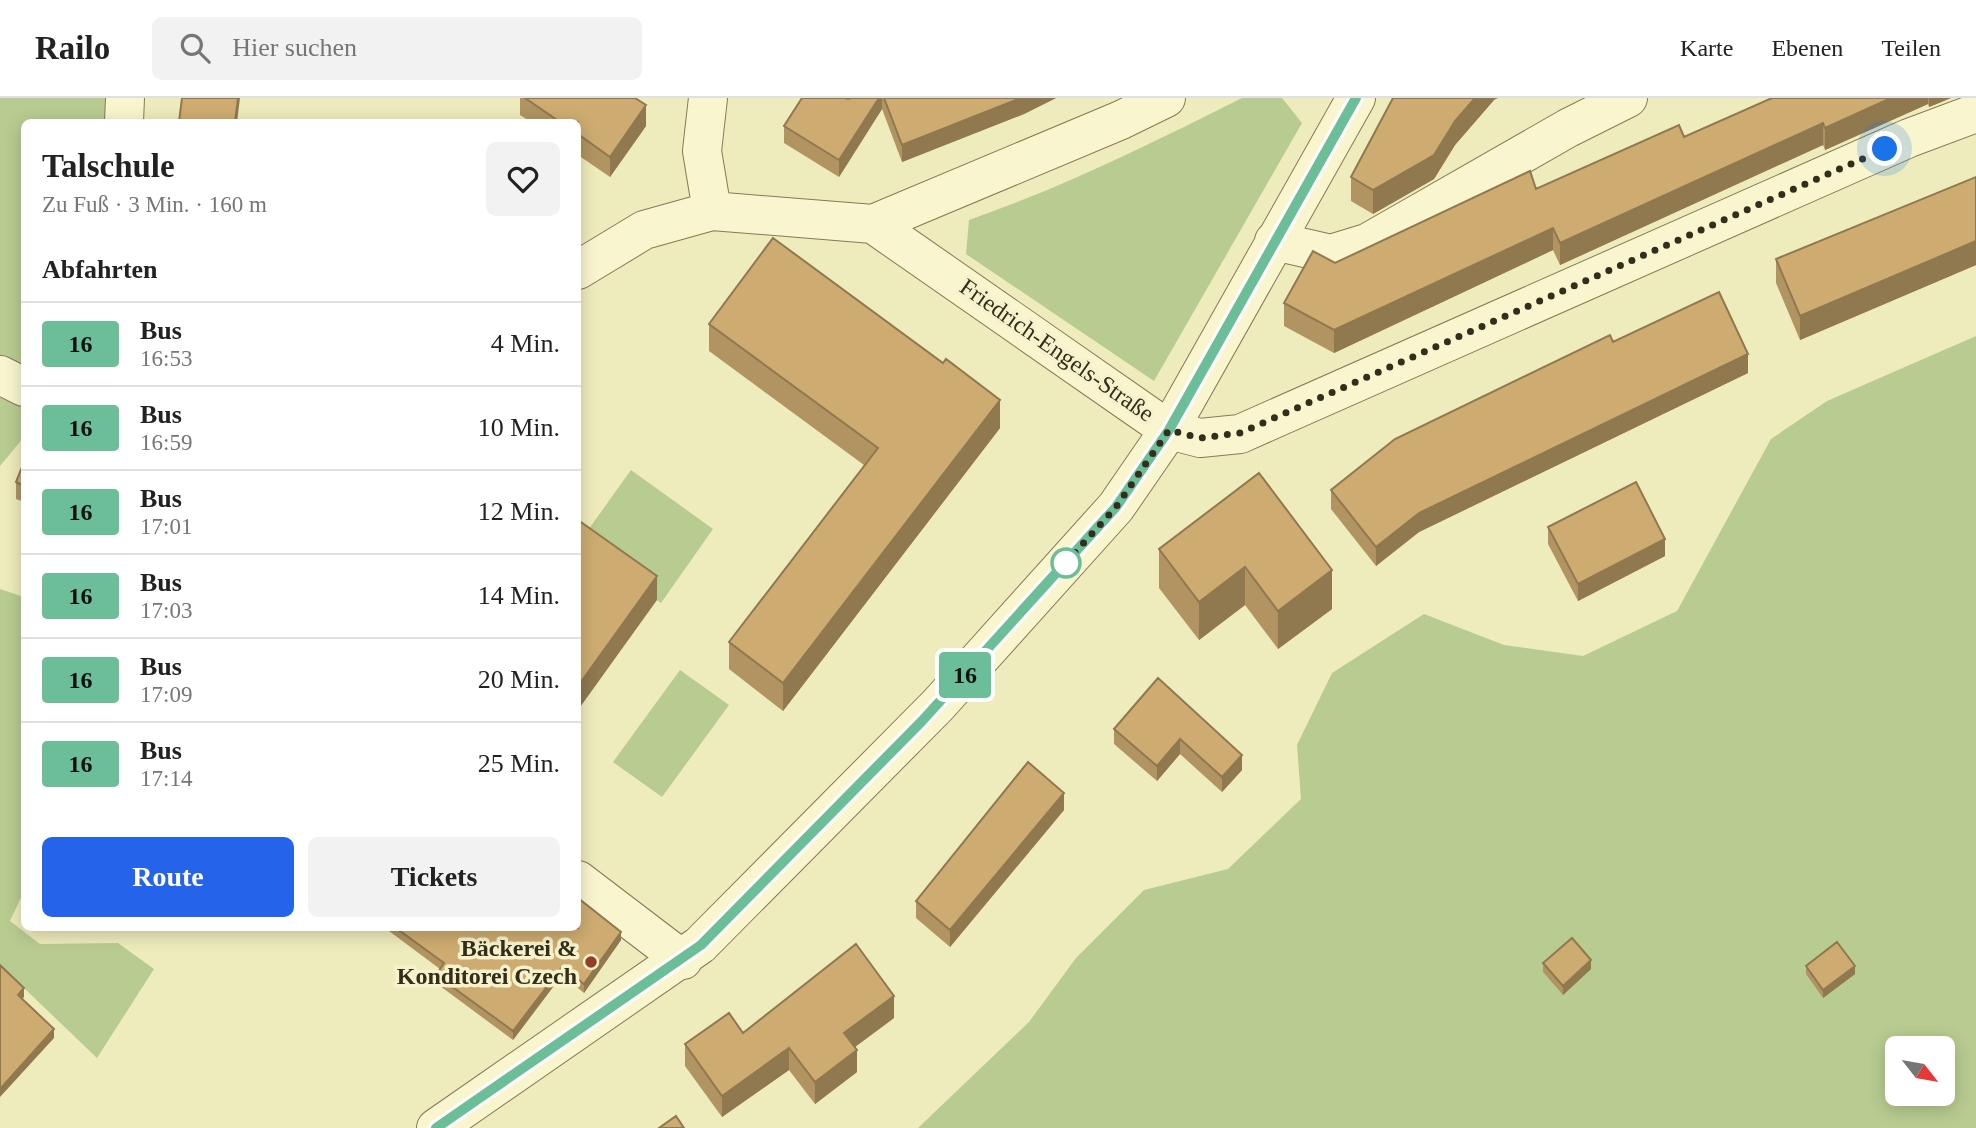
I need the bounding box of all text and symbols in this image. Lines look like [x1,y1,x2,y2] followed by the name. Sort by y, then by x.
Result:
[152,17,642,80] search box
[176,29,214,67] icon: search
[35,30,110,66] text: Railo
[232,33,357,62] text: Hier suchen
[1680,35,1733,61] text: Karte
[1771,35,1843,61] text: Ebenen
[1881,35,1941,61] text: Teilen
[1867,131,1902,166] your location
[486,142,560,216] button: heart
[42,148,175,184] text: Talschule
[42,192,267,217] text: Zu Fuß · 3 Min. · 160 m
[42,255,158,284] text: Abfahrten
[955,273,1159,427] street label: Friedrich-Engels-Straße
[140,316,182,345] text: Bus
[491,329,560,358] text: 4 Min.
[69,331,93,357] text: 16
[140,346,192,371] text: 16:53
[140,400,182,429] text: Bus
[478,413,560,442] text: 10 Min.
[69,415,93,441] text: 16
[140,430,192,455] text: 16:59
[140,484,182,513] text: Bus
[478,497,560,526] text: 12 Min.
[69,499,93,525] text: 16
[140,514,192,539] text: 17:01
[1051,548,1081,578] unlabelled marker
[140,568,182,597] text: Bus
[478,581,560,610] text: 14 Min.
[69,583,93,609] text: 16
[140,598,192,623] text: 17:03
[140,652,182,681] text: Bus
[934,652,996,698] line badge: 16
[953,662,977,688] text: 16
[478,665,560,694] text: 20 Min.
[69,667,93,693] text: 16
[140,682,192,707] text: 17:09
[140,736,182,765] text: Bus
[478,749,560,778] text: 25 Min.
[69,751,93,777] text: 16
[140,766,192,791] text: 17:14
[42,837,294,917] button: Route
[308,837,560,917] button: Tickets
[397,935,577,989] place label: Bäckerei & Konditorei Czech
[583,954,599,970] marker: Bäckerei & Konditorei Czech
[1885,1036,1955,1106] north arrow
[1885,1036,1955,1106] map controls

